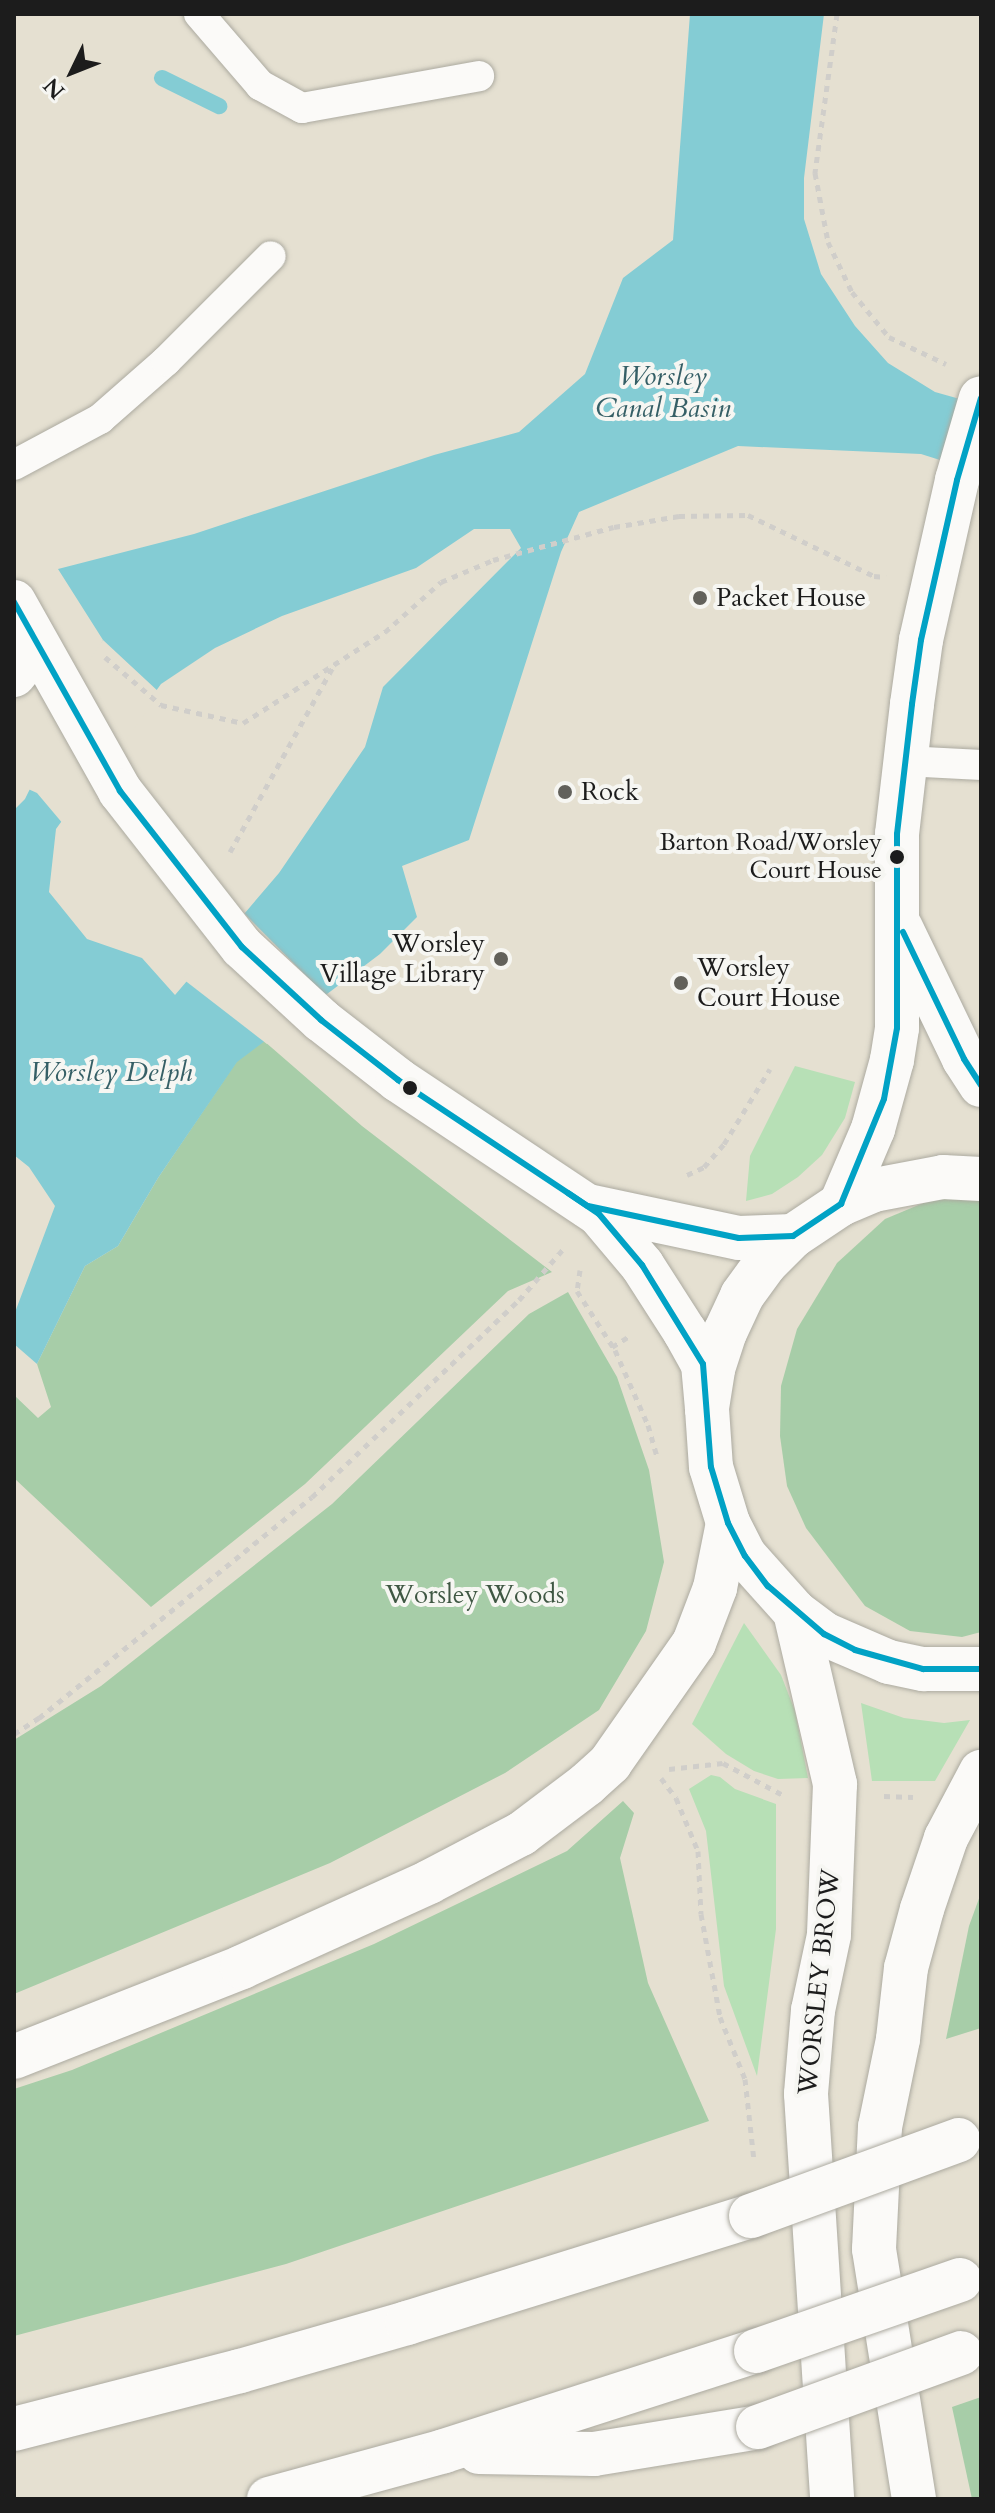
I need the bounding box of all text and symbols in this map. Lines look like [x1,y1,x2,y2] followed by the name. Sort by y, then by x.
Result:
[32,32,112,112] north arrow
[37,71,72,106] text: N
[595,359,731,425] water label: Worsley Canal Basin
[716,582,866,614] place label: Packet House
[691,589,709,607] marker: Packet House
[581,776,639,808] place label: Rock
[556,783,574,801] marker: Rock
[659,829,882,885] place label: Barton Road/Worsley Court House
[889,849,905,865] marker: Barton Road/Worsley Court House
[320,928,485,990] place label: Worsley Village Library
[492,950,510,968] marker: Worsley Village Library
[697,952,840,1014] place label: Worsley Court House
[672,974,690,992] marker: Worsley Court House
[30,1055,192,1089] water label: Worsley Delph
[402,1080,418,1096] unlabelled marker
[385,1579,565,1611] park label: Worsley Woods
[792,1867,846,2097] street label: WORSLEY BROW

